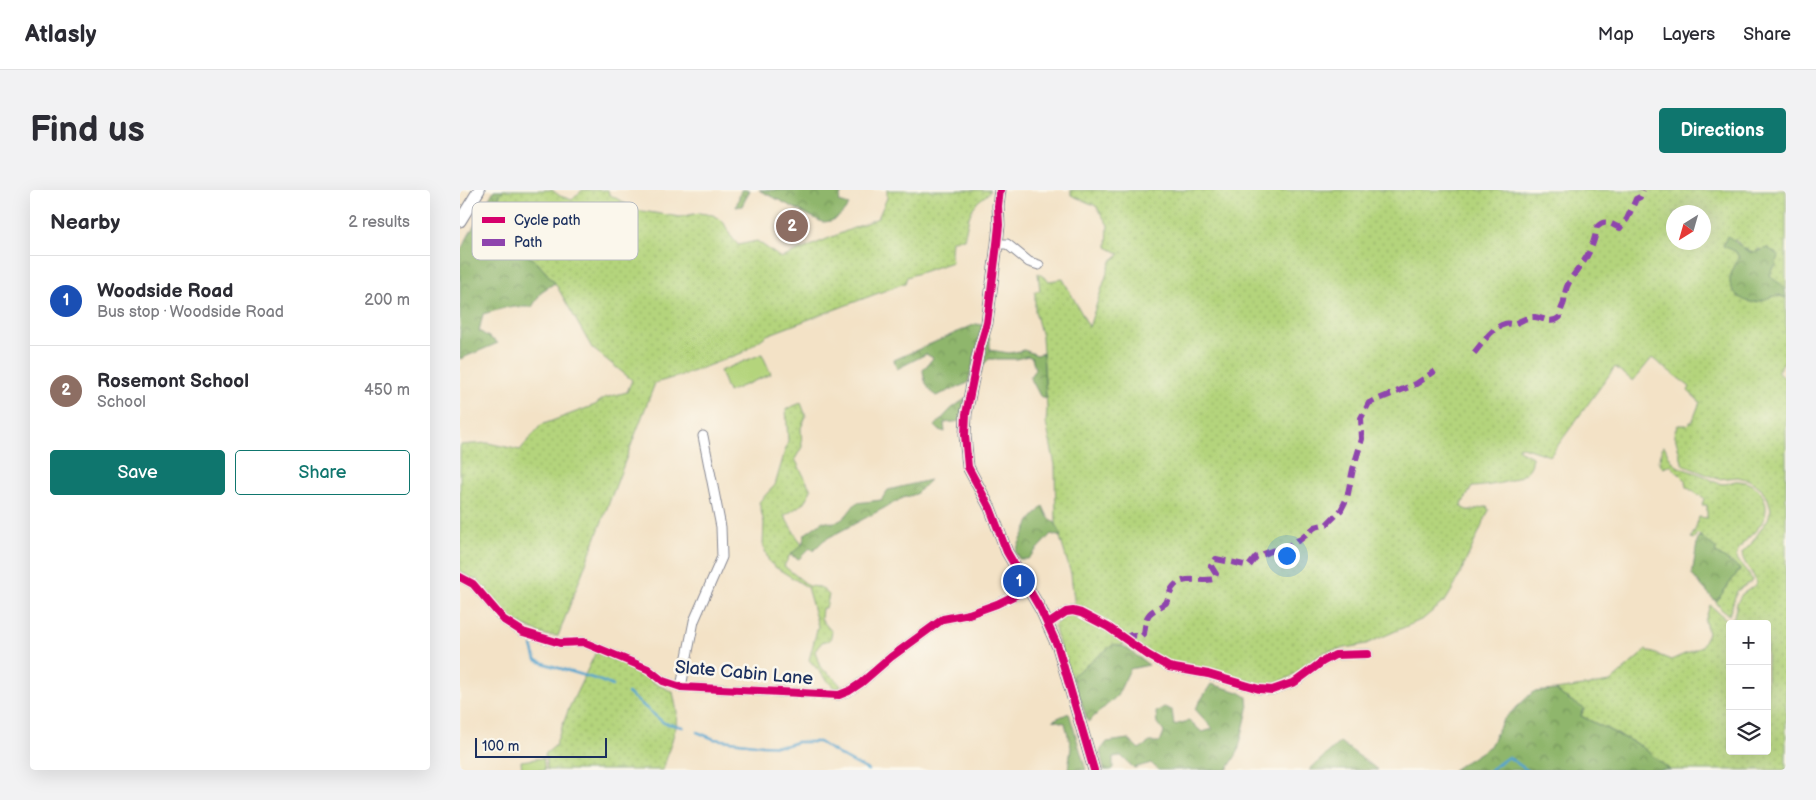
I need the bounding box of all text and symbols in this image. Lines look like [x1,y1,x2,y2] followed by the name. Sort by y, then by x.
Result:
[25,20,96,49] text: Atlasly
[1598,24,1634,45] text: Map
[1662,24,1715,45] text: Layers
[1743,24,1791,45] text: Share
[1659,108,1786,153] button: Directions
[30,109,145,152] text: Find us
[472,202,638,260] legend
[1666,205,1711,250] north arrow
[776,207,808,245] pin: 2
[50,210,120,235] text: Nearby
[514,212,581,229] text: Cycle path
[348,213,410,232] text: 2 results
[514,234,542,251] text: Path
[97,280,233,303] text: Woodside Road
[63,291,69,310] text: 1
[364,291,410,310] text: 200 m
[97,303,284,322] text: Bus stop · Woodside Road
[97,370,249,393] text: Rosemont School
[61,381,71,400] text: 2
[364,381,410,400] text: 450 m
[97,393,146,412] text: School
[50,450,225,495] button: Save
[235,450,410,495] button: Share
[1274,543,1300,569] your location
[1003,562,1035,600] pin: 1
[1726,620,1771,755] map controls
[1726,620,1771,665] button: +
[674,656,814,690] street label: Slate Cabin Lane
[1726,665,1771,710] button: −
[1726,710,1771,755] button: layers
[475,735,608,758] scale bar
[482,738,519,755] text: 100 m

